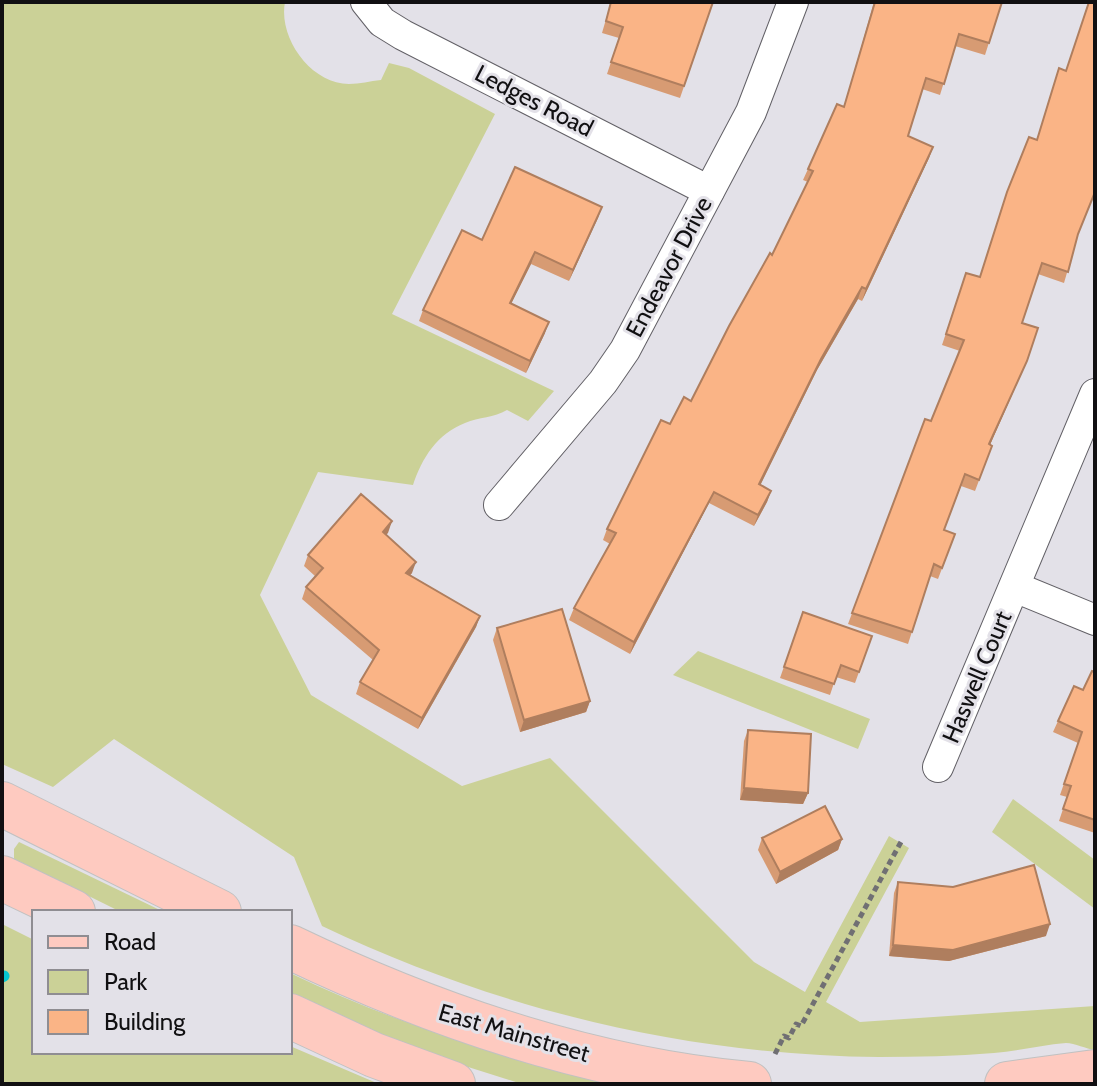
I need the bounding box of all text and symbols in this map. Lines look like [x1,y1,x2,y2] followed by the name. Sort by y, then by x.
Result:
[470,58,598,143] street label: Ledges Road
[619,192,718,342] street label: Endeavor Drive
[936,607,1017,747] street label: Haswell Court
[32,910,292,1054] legend
[104,927,156,956] text: Road
[104,967,147,996] text: Park
[435,997,593,1068] street label: East Mainstreet
[104,1007,186,1036] text: Building

